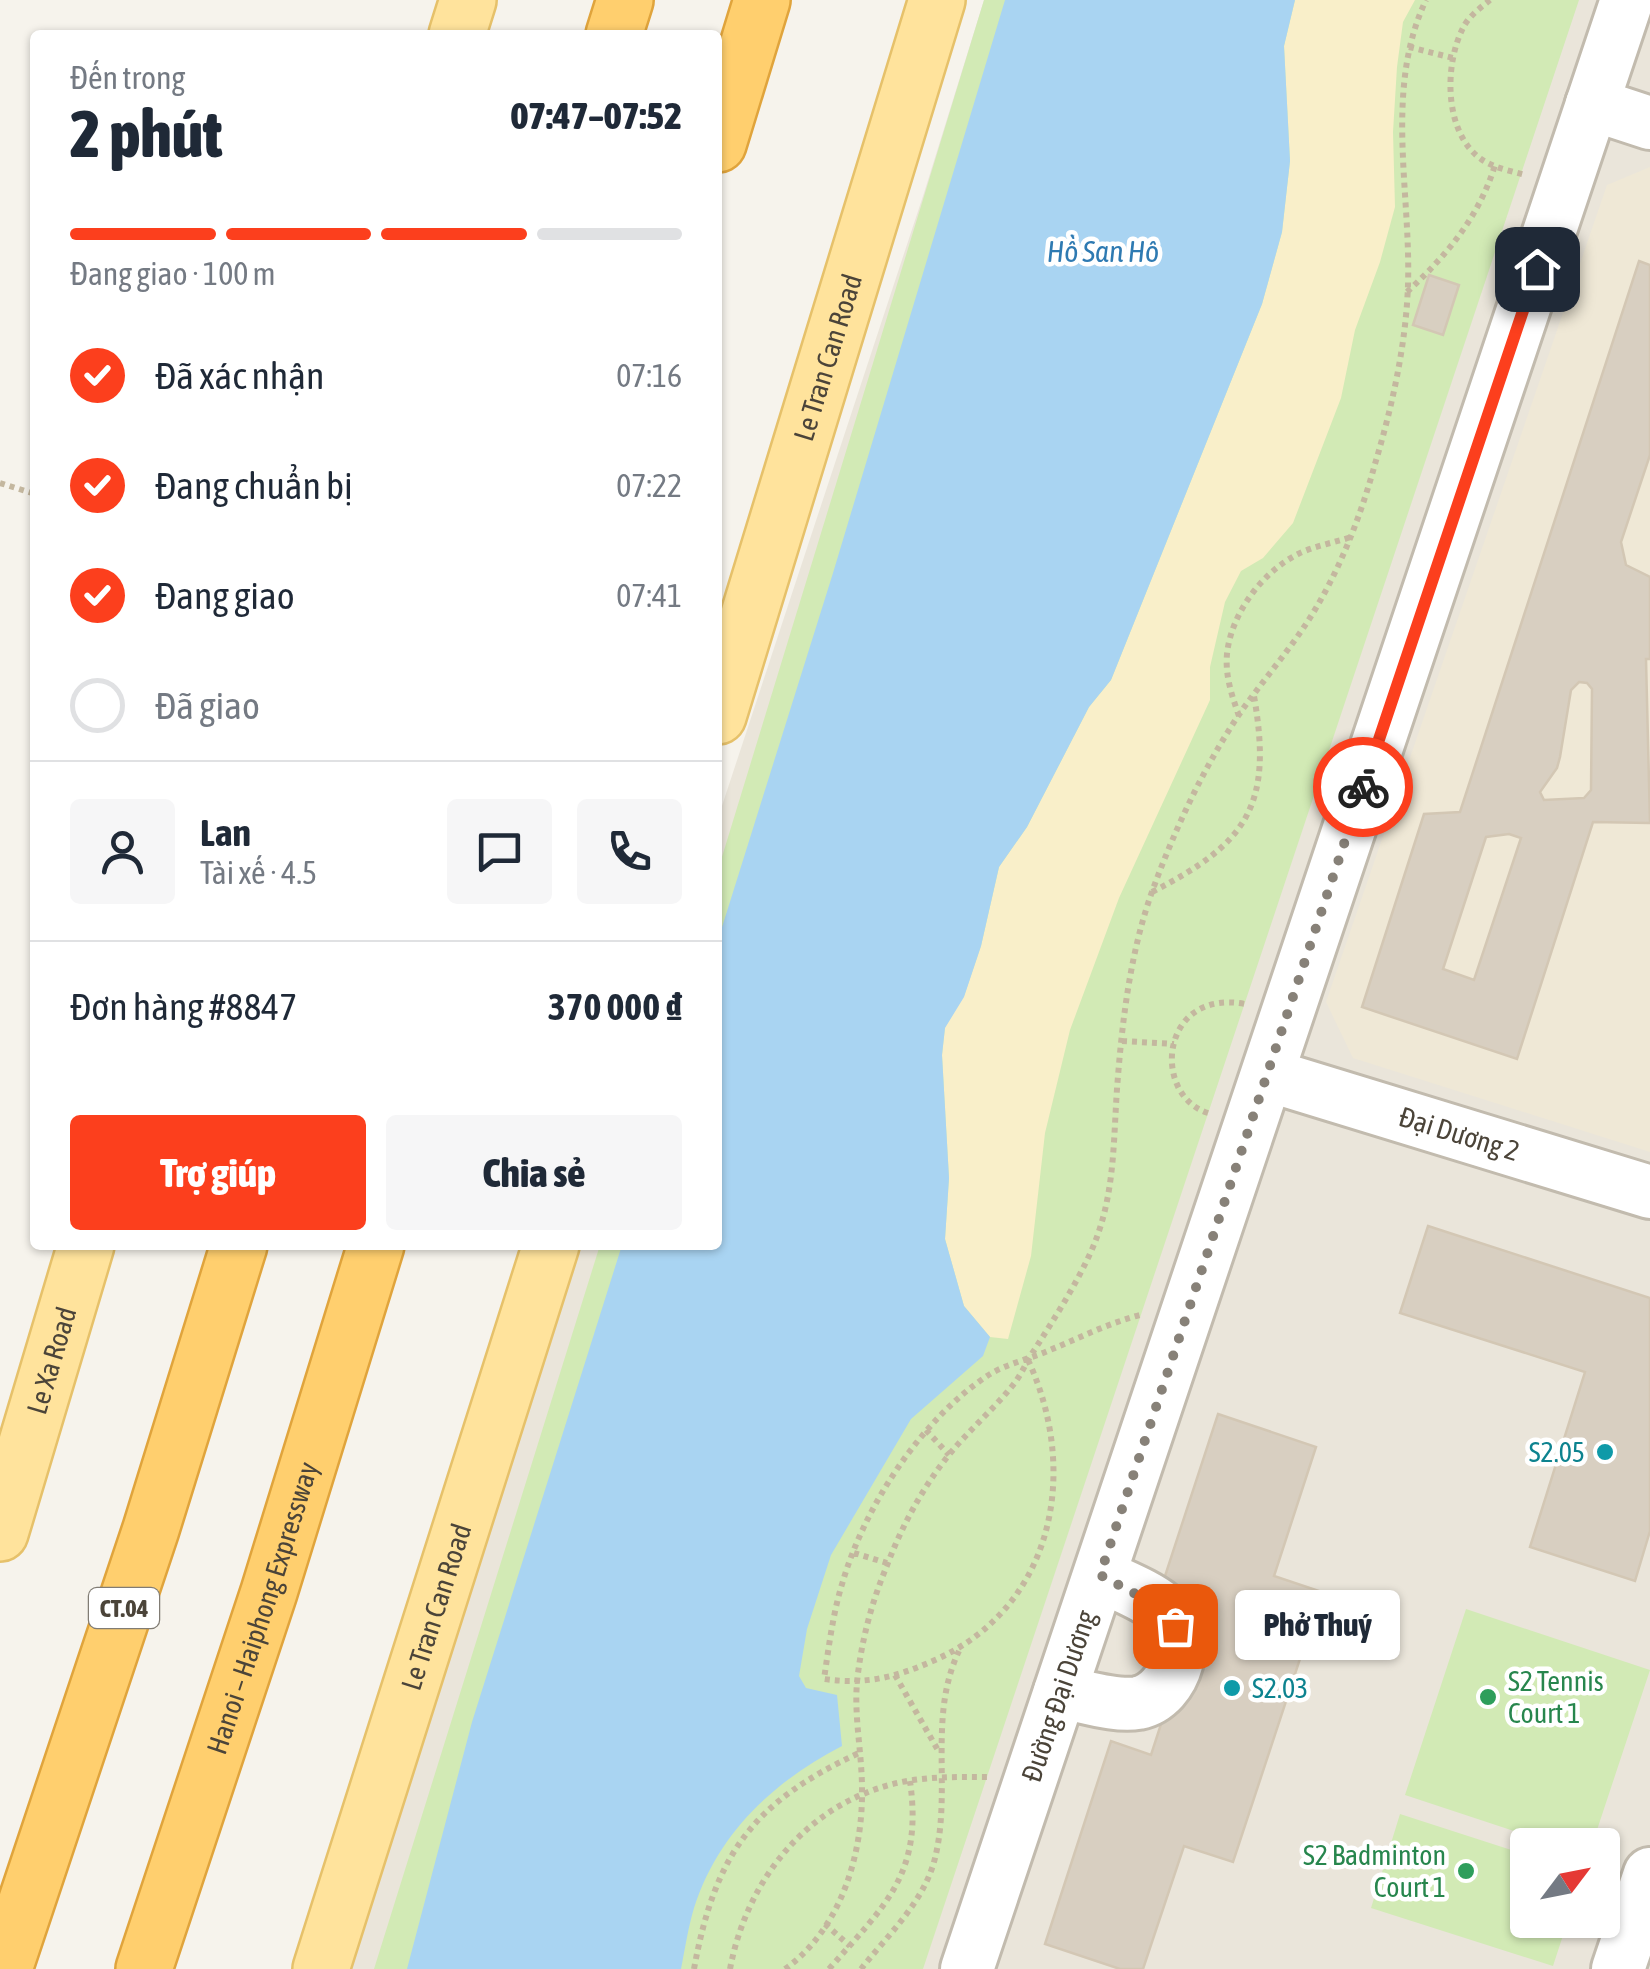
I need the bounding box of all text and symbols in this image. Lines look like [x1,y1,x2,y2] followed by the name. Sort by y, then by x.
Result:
[70,59,185,96] text: Đến trong
[510,94,682,137] text: 07:47–07:52
[70,96,222,171] text: 2 phút
[1495,227,1580,312] pin
[1047,234,1159,268] water label: Hồ San Hô
[1510,242,1565,297] icon: home
[70,255,276,292] text: Đang giao · 100 m
[787,270,868,445] street label: Le Tran Can Road
[70,348,125,403] icon: check
[155,354,324,397] text: Đã xác nhận
[616,357,682,394] text: 07:16
[70,458,125,513] icon: check
[155,464,353,507] text: Đang chuẩn bị
[616,467,682,504] text: 07:22
[70,568,125,623] icon: check
[155,574,295,617] text: Đang giao
[616,577,682,614] text: 07:41
[155,684,260,727] text: Đã giao
[1313,737,1413,837] courier
[1336,760,1391,815] icon: bike
[70,799,175,904] button: person
[447,799,552,904] button: chat
[577,799,682,904] button: phone
[200,811,251,854] text: Lan
[200,854,317,891] text: Tài xế · 4.5
[70,985,297,1028] text: Đơn hàng #8847
[548,985,682,1028] text: 370 000 ₫
[1395,1100,1523,1167] street label: Đại Dương 2
[70,1115,366,1230] button: Trợ giúp
[386,1115,682,1230] button: Chia sẻ
[20,1303,83,1418] street label: Le Xa Road
[1529,1436,1585,1468] place label: S2.05
[1594,1441,1616,1463] marker: S2.05
[200,1458,324,1758] street label: Hanoi – Haiphong Expressway
[395,1520,477,1694] street label: Le Tran Can Road
[1133,1584,1218,1669] pin
[89,1588,159,1628] road number: CT.04
[1235,1591,1400,1661] callout: Phở Thuý
[1148,1599,1203,1654] icon: bag
[1015,1606,1102,1786] street label: Đường Đại Dương
[1263,1606,1372,1643] text: Phở Thuý
[1508,1665,1604,1729] place label: S2 Tennis Court 1
[1252,1672,1308,1704] place label: S2.03
[1221,1677,1243,1699] marker: S2.03
[1477,1686,1499,1708] marker: S2 Tennis Court 1
[1510,1828,1620,1938] north arrow
[1510,1828,1620,1938] map controls
[1303,1839,1446,1903] place label: S2 Badminton Court 1
[1455,1860,1477,1882] marker: S2 Badminton Court 1

